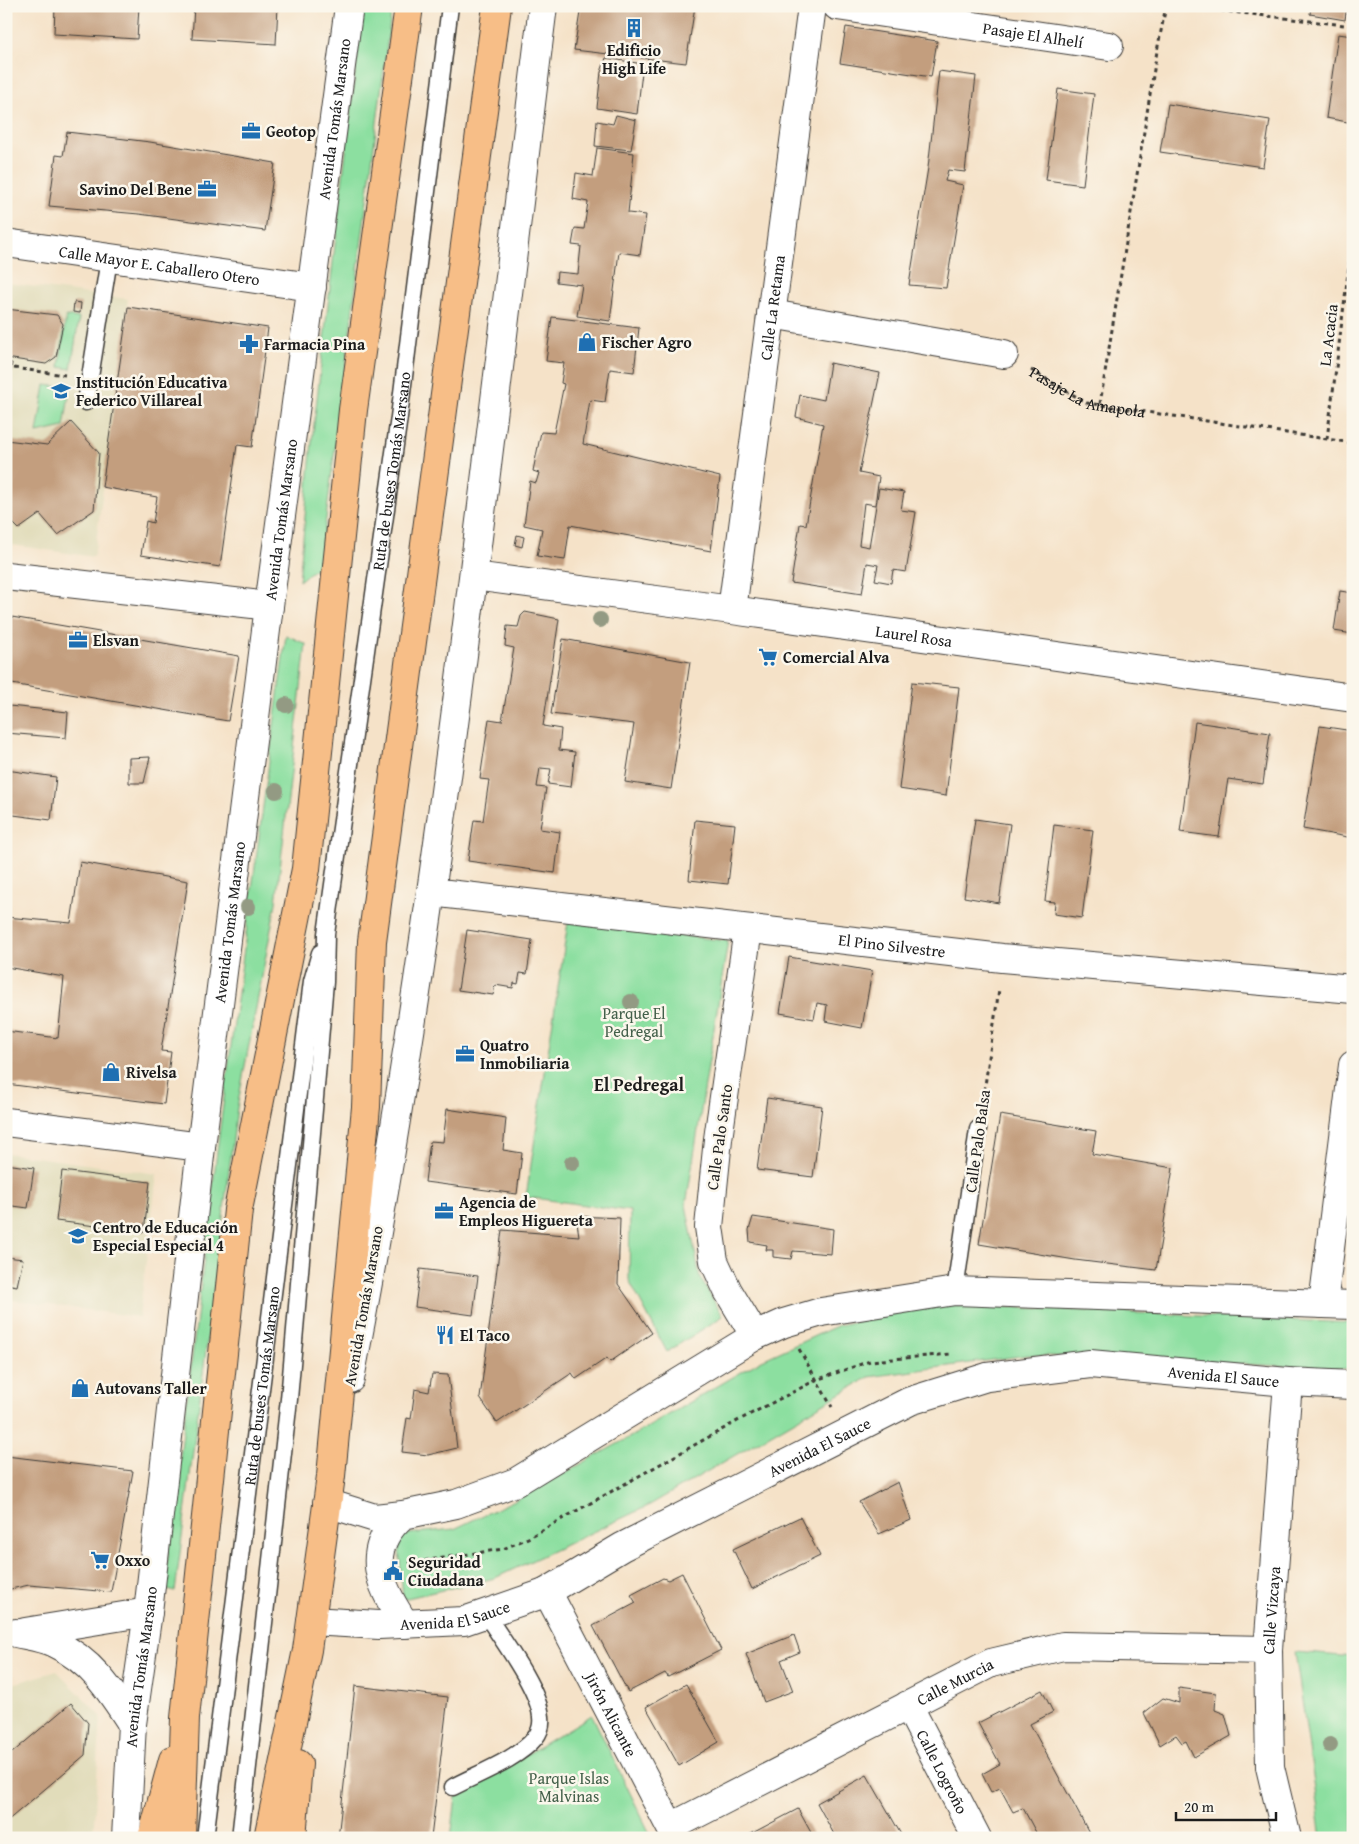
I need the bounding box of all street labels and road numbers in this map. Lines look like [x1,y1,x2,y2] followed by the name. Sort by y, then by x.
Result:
[981,16,1085,54] street label: Pasaje El Alhelí
[311,37,357,201] street label: Avenida Tomás Marsano
[57,239,261,291] street label: Calle Mayor E. Caballero Otero
[753,253,791,362] street label: Calle La Retama
[1312,302,1344,367] street label: La Acacia
[1025,360,1147,424] street label: Pasaje La Amapola
[366,370,417,572] street label: Ruta de buses Tomás Marsano
[258,437,303,601] street label: Avenida Tomás Marsano
[874,618,954,653] street label: Laurel Rosa
[207,840,251,1004] street label: Avenida Tomás Marsano
[837,927,947,963] street label: El Pino Silvestre
[700,1082,738,1192] street label: Calle Palo Santo
[958,1088,996,1194] street label: Calle Palo Balsa
[337,1224,389,1388] street label: Avenida Tomás Marsano
[237,1285,286,1486] street label: Ruta de buses Tomás Marsano
[1167,1359,1280,1393] street label: Avenida El Sauce
[764,1411,875,1483] street label: Avenida El Sauce
[1256,1565,1286,1655] street label: Calle Vizcaya
[119,1585,163,1748] street label: Avenida Tomás Marsano
[399,1594,513,1636] street label: Avenida El Sauce
[912,1652,998,1711] street label: Calle Murcia
[578,1666,643,1761] street label: Jirón Alicante
[911,1725,974,1818] street label: Calle Logroño

